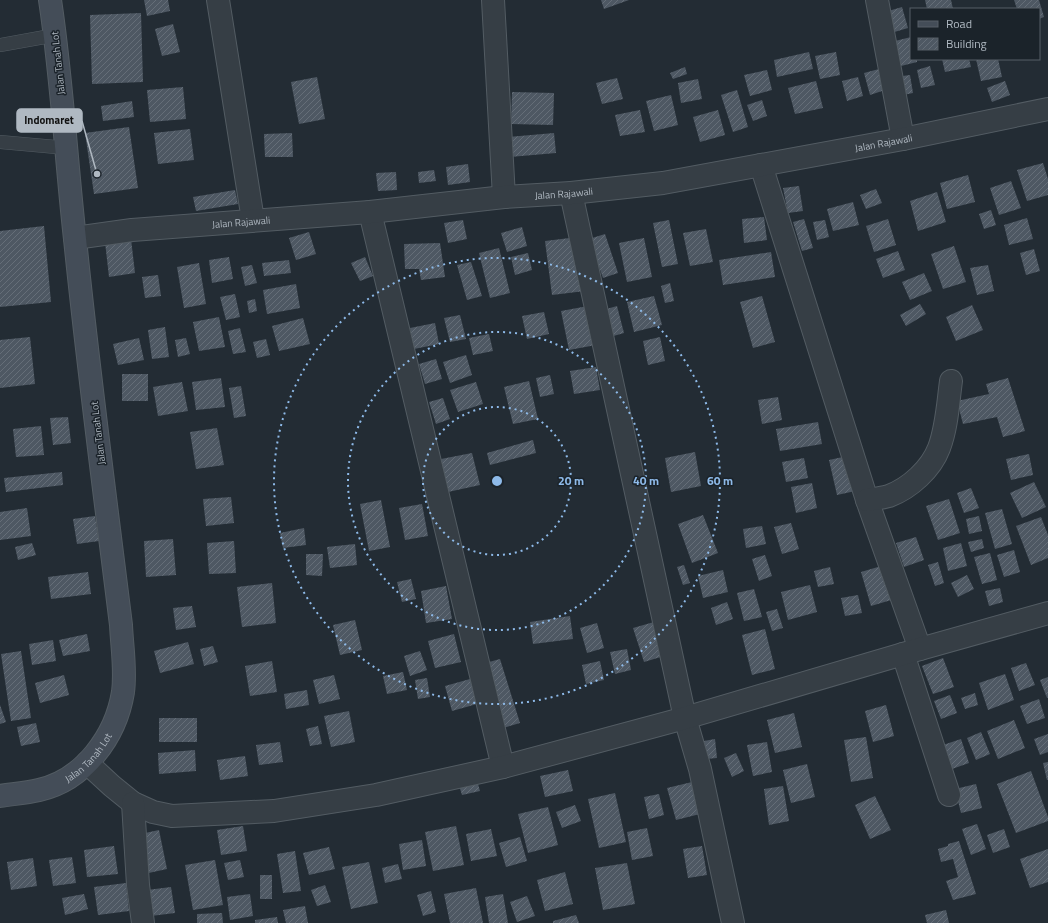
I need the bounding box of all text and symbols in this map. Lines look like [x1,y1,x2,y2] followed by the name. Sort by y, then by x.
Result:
[910,8,1040,60] legend
[946,14,972,33] text: Road
[47,30,69,95] street label: Jalan Tanah Lot
[946,34,987,53] text: Building
[17,109,82,132] callout: Indomaret
[24,112,74,128] text: Indomaret
[854,130,914,155] street label: Jalan Rajawali
[534,183,594,203] street label: Jalan Rajawali
[211,212,271,231] street label: Jalan Rajawali
[87,400,109,465] street label: Jalan Tanah Lot
[558,471,584,490] text: 20 m
[633,471,659,490] text: 40 m
[707,471,733,490] text: 60 m
[490,474,504,488] centre of rings
[62,730,116,786] street label: Jalan Tanah Lot

